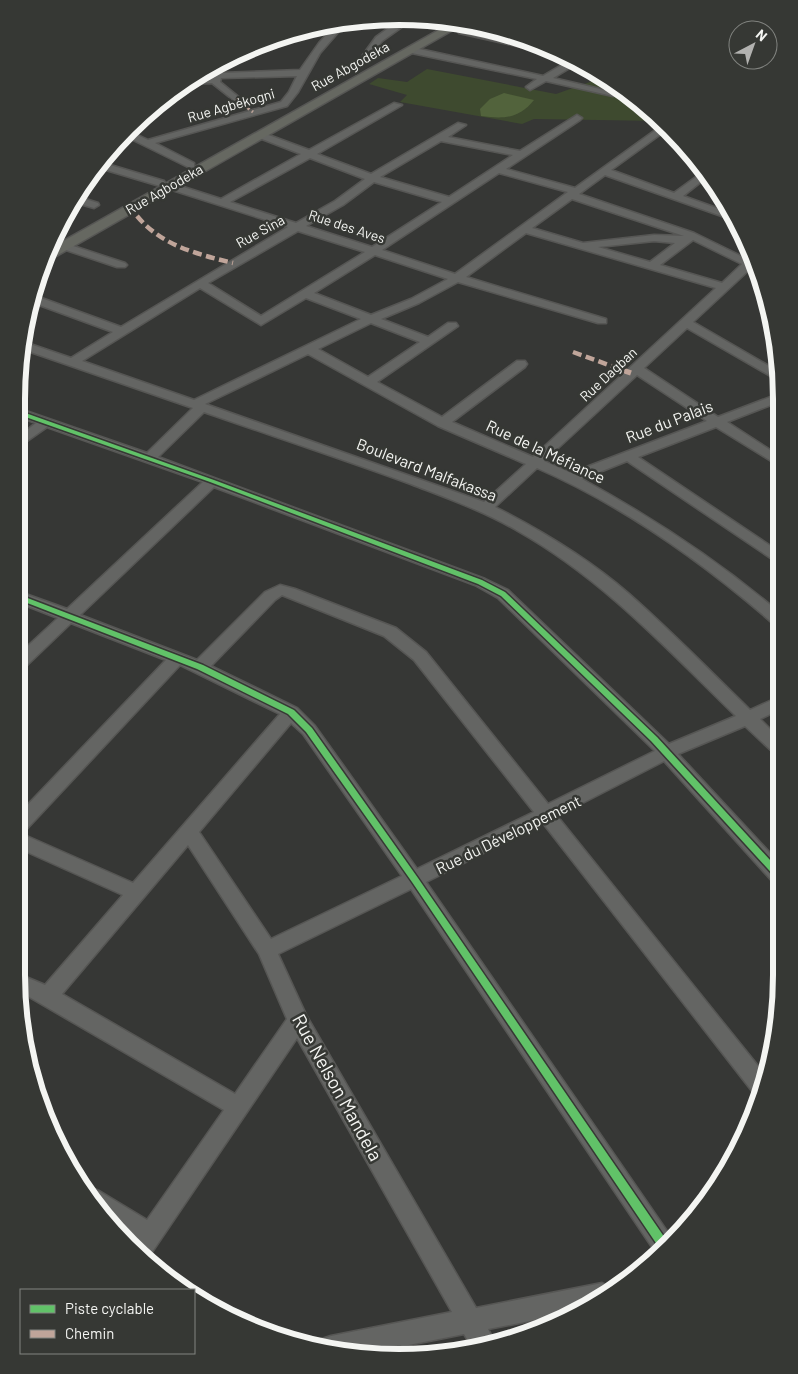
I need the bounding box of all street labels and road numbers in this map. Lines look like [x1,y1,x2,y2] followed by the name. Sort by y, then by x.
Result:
[308,38,392,94] street label: Rue Abgodeka
[185,84,277,126] street label: Rue Agbékogni
[122,160,206,218] street label: Rue Agbodeka
[307,206,388,246] street label: Rue des Aves
[233,211,287,251] street label: Rue Sina
[576,343,640,405] street label: Rue Dagban
[623,396,715,446] street label: Rue du Palais
[484,415,608,487] street label: Rue de la Méfiance
[354,433,500,505] street label: Boulevard Malfakassa
[432,791,584,877] street label: Rue du Développement
[288,1009,388,1165] street label: Rue Nelson Mandela

